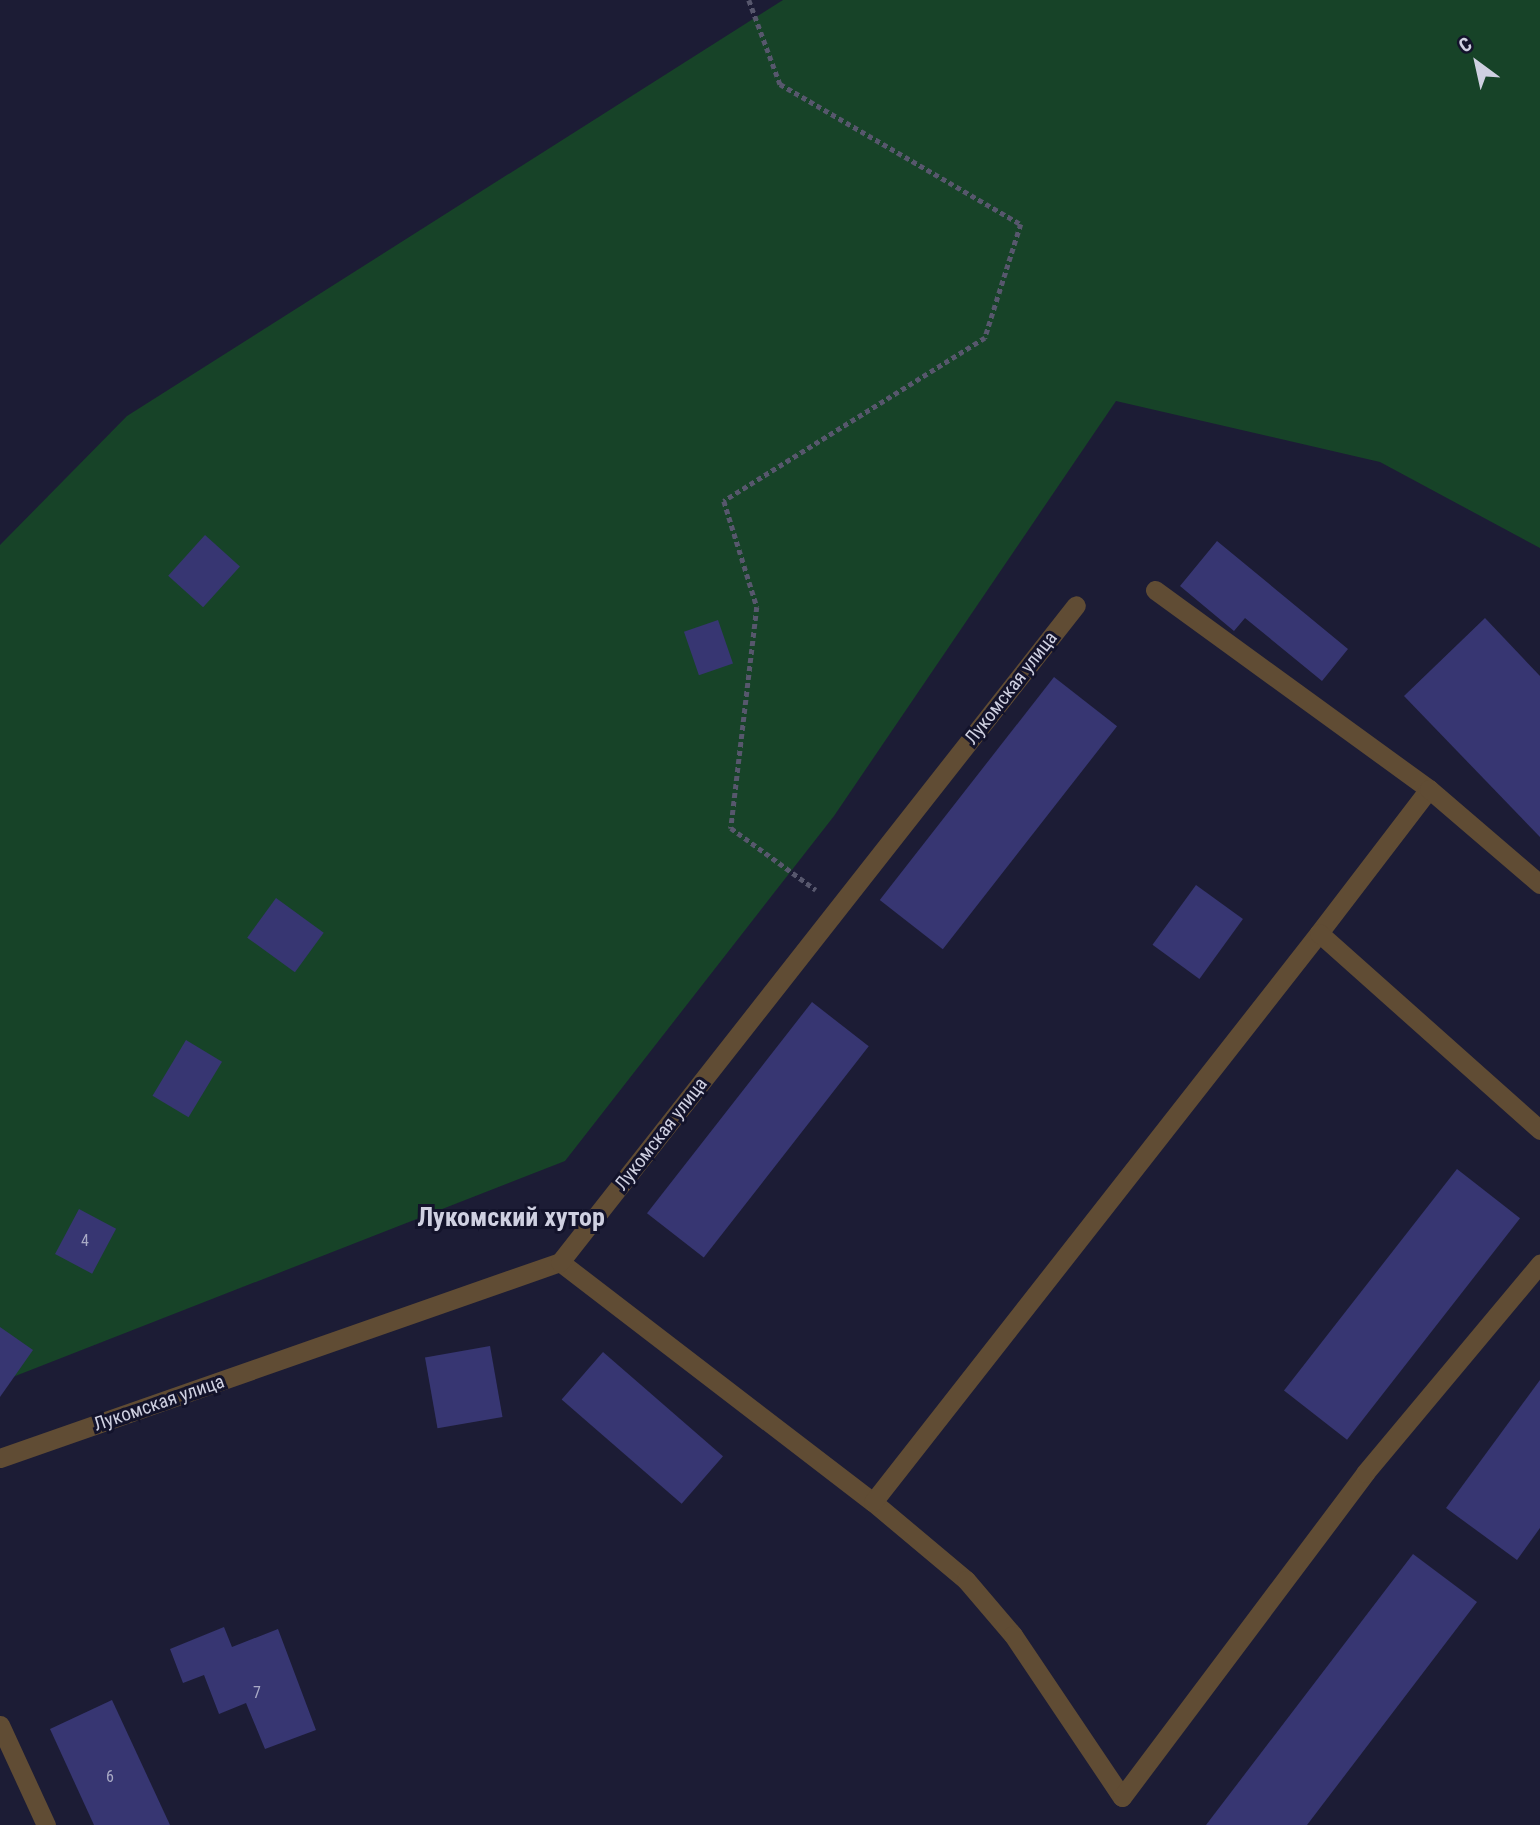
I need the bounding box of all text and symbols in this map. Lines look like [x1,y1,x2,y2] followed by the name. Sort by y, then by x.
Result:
[1442,28,1512,98] north arrow
[1454,32,1476,58] text: С
[960,627,1062,749] street label: Лукомская улица
[610,1073,712,1195] street label: Лукомская улица
[417,1202,605,1234] district label: Лукомский хутор
[81,1231,89,1251] house number: 4
[91,1370,227,1436] street label: Лукомская улица
[253,1683,261,1703] house number: 7
[106,1767,114,1787] house number: 6

